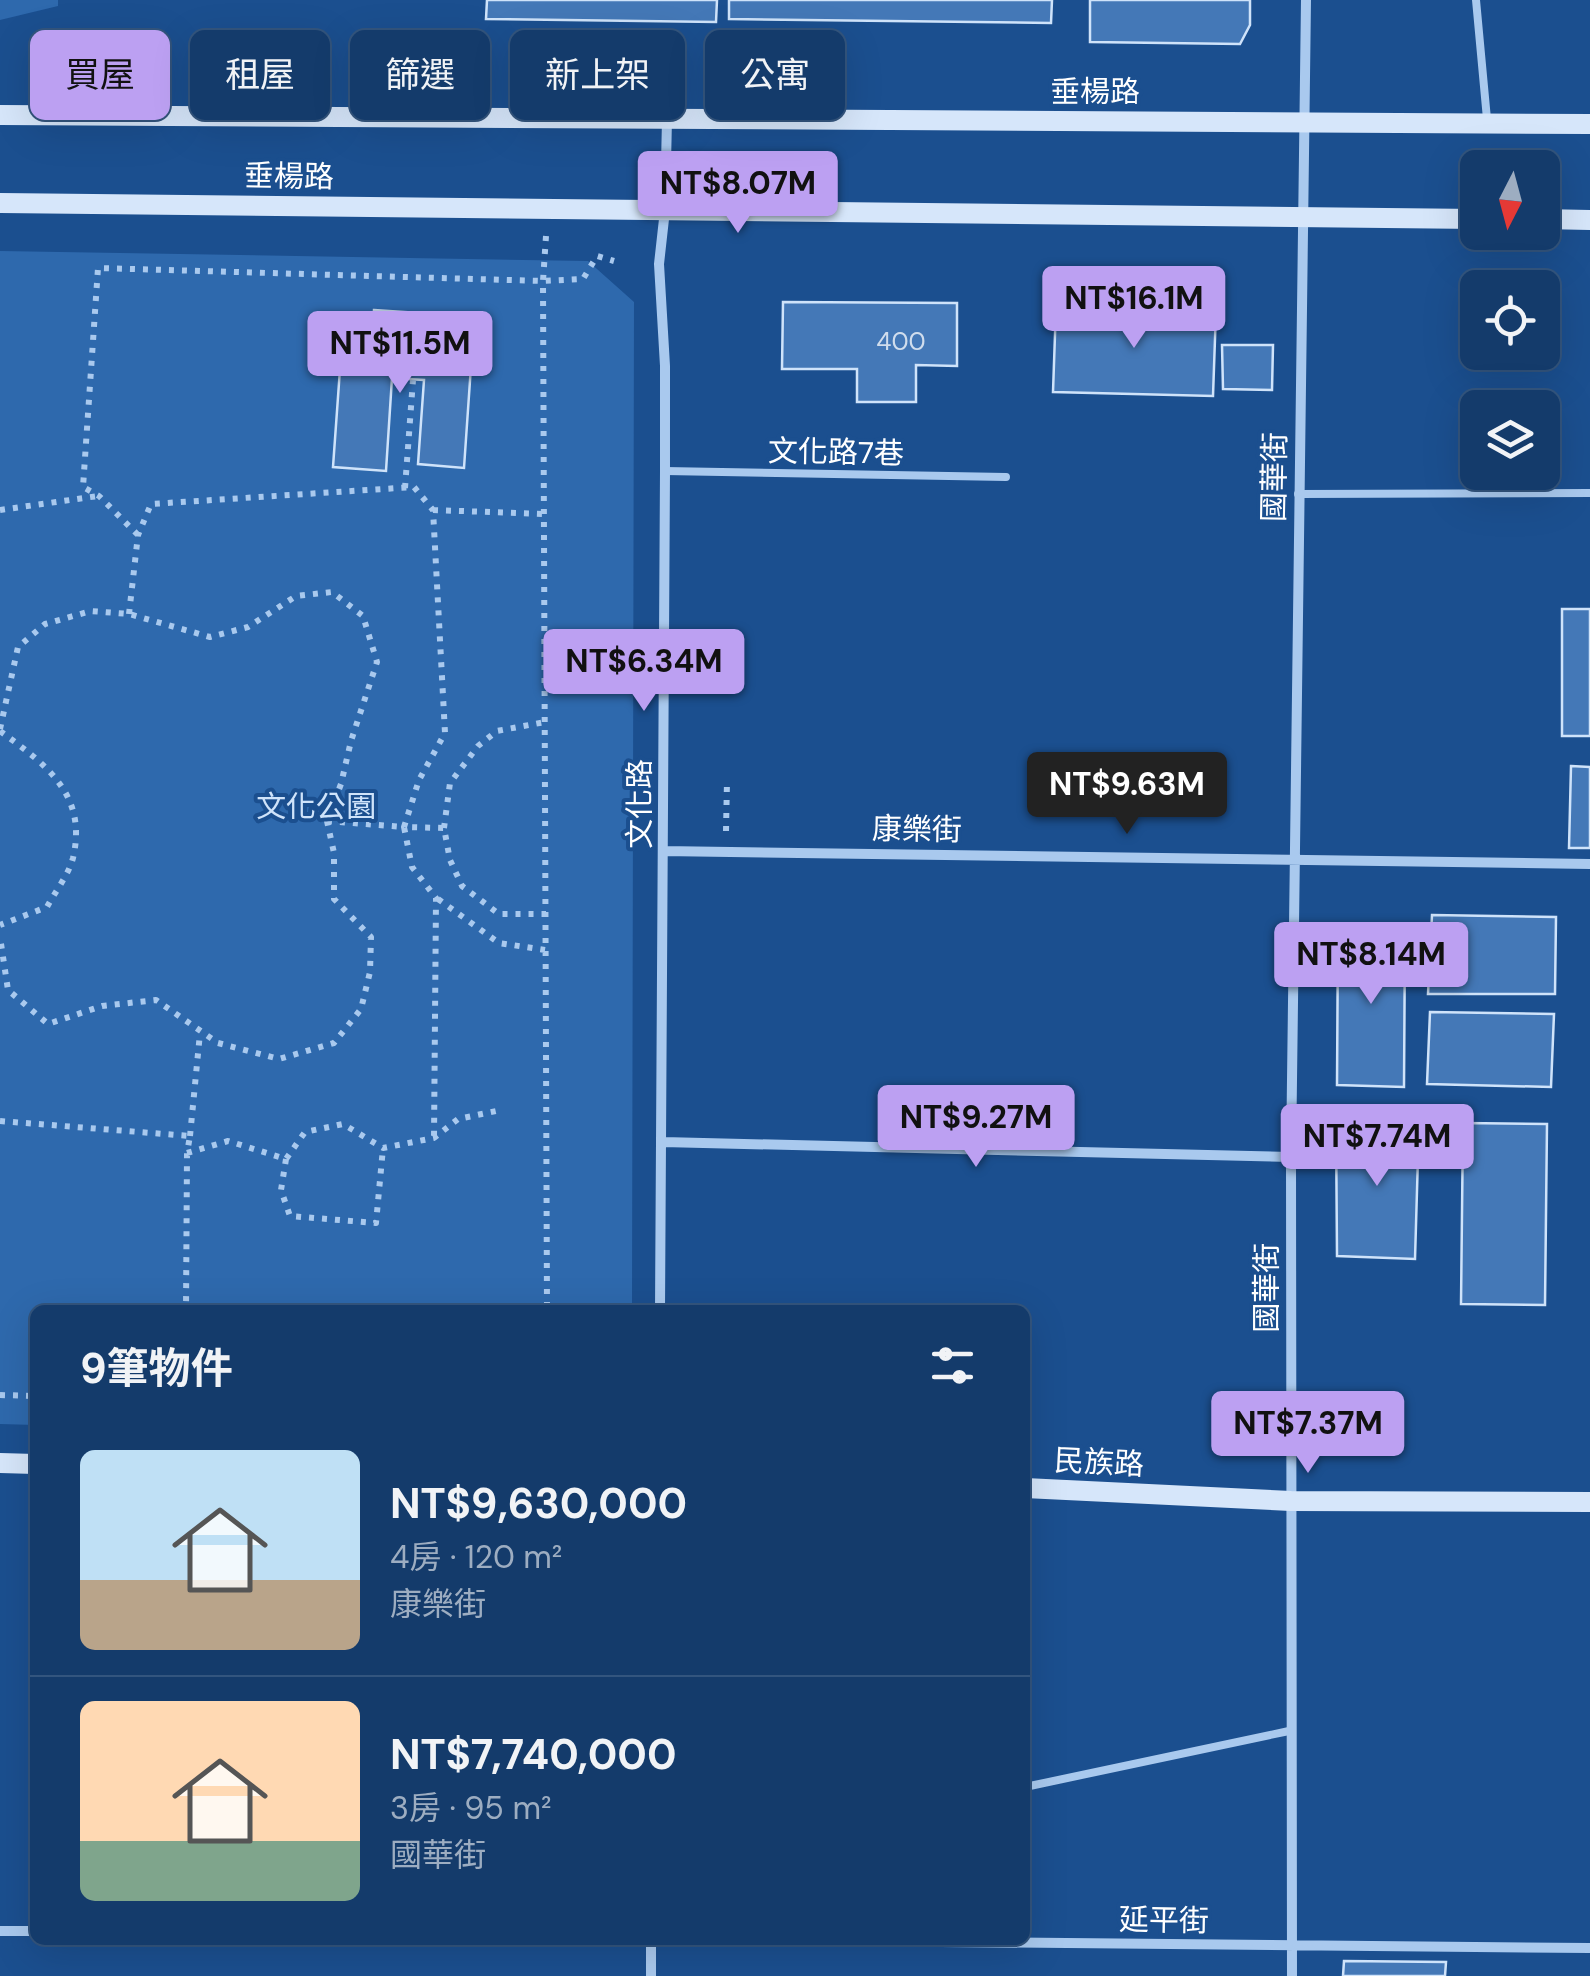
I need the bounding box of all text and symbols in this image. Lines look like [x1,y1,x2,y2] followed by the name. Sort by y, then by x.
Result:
[30,30,170,120] chip: 買屋
[190,30,330,120] chip: 租屋
[350,30,490,120] chip: 篩選
[510,30,685,120] chip: 新上架
[705,30,845,120] chip: 公寓
[1050,72,1140,111] street label: 垂楊路
[1460,150,1560,250] north arrow
[1460,150,1560,490] map controls
[635,151,841,236] pin: NT$8.07M
[244,156,334,196] street label: 垂楊路
[660,162,816,204] text: NT$8.07M
[1031,266,1237,351] pin: NT$16.1M
[1460,270,1560,370] button: locate
[1064,277,1204,319] text: NT$16.1M
[297,311,503,396] pin: NT$11.5M
[329,322,471,364] text: NT$11.5M
[876,325,926,358] house number: 400
[1460,390,1560,490] button: layers
[768,431,904,473] street label: 文化路7巷
[1254,432,1294,522] street label: 國華街
[541,629,747,714] pin: NT$6.34M
[565,640,723,682] text: NT$6.34M
[1024,752,1230,837] pin: NT$9.63M
[620,759,659,849] street label: 文化路
[1049,763,1205,805] text: NT$9.63M
[256,787,376,826] park label: 文化公園
[872,809,962,849] street label: 康樂街
[1268,922,1474,1007] pin: NT$8.14M
[1296,933,1446,975] text: NT$8.14M
[873,1085,1079,1170] pin: NT$9.27M
[900,1096,1052,1138] text: NT$9.27M
[1274,1104,1480,1189] pin: NT$7.74M
[1303,1115,1451,1157] text: NT$7.74M
[1247,1243,1286,1333] street label: 國華街
[925,1338,980,1393] icon: filters
[80,1341,233,1396] text: 9筆物件
[1205,1391,1411,1476] pin: NT$7.37M
[1233,1402,1383,1444] text: NT$7.37M
[1053,1440,1145,1484] street label: 民族路
[390,1476,687,1531] text: NT$9,630,000
[160,1490,280,1610] icon: home
[390,1536,562,1578] text: 4房 · 120 m²
[390,1583,486,1625] text: 康樂街
[390,1727,677,1782] text: NT$7,740,000
[160,1741,280,1861] icon: home
[390,1787,551,1829] text: 3房 · 95 m²
[390,1834,486,1876] text: 國華街
[1119,1900,1209,1940] street label: 延平街

